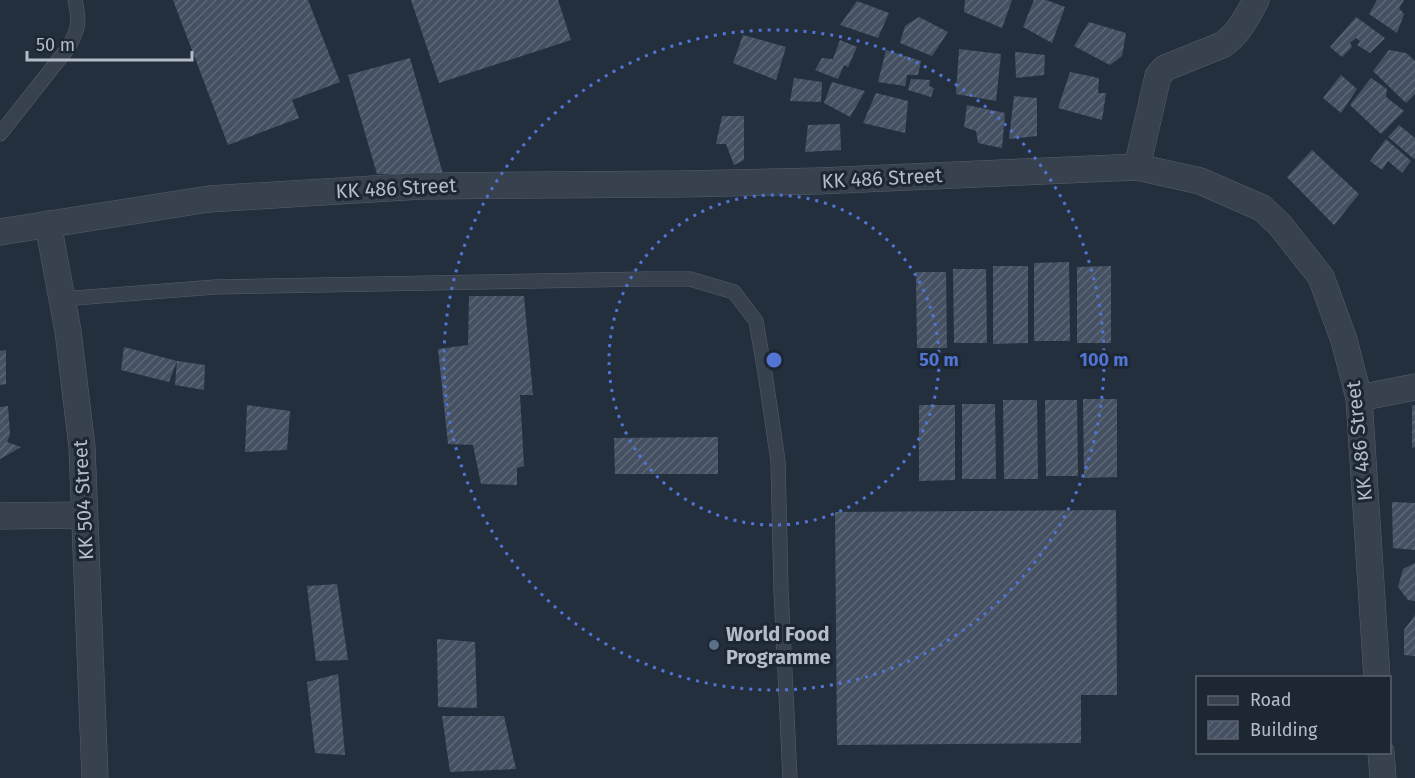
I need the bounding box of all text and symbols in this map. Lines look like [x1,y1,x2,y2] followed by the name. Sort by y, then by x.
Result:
[27,24,192,62] scale bar
[36,34,75,56] text: 50 m
[821,163,944,193] street label: KK 486 Street
[335,173,458,203] street label: KK 486 Street
[919,349,959,371] text: 50 m
[1080,349,1128,371] text: 100 m
[764,350,784,370] centre of rings
[1341,379,1377,502] street label: KK 486 Street
[68,439,98,561] street label: KK 504 Street
[726,622,831,669] place label: World Food Programme
[707,638,721,652] marker: World Food Programme
[1196,676,1391,754] legend
[1250,689,1292,711] text: Road
[1250,719,1318,741] text: Building

